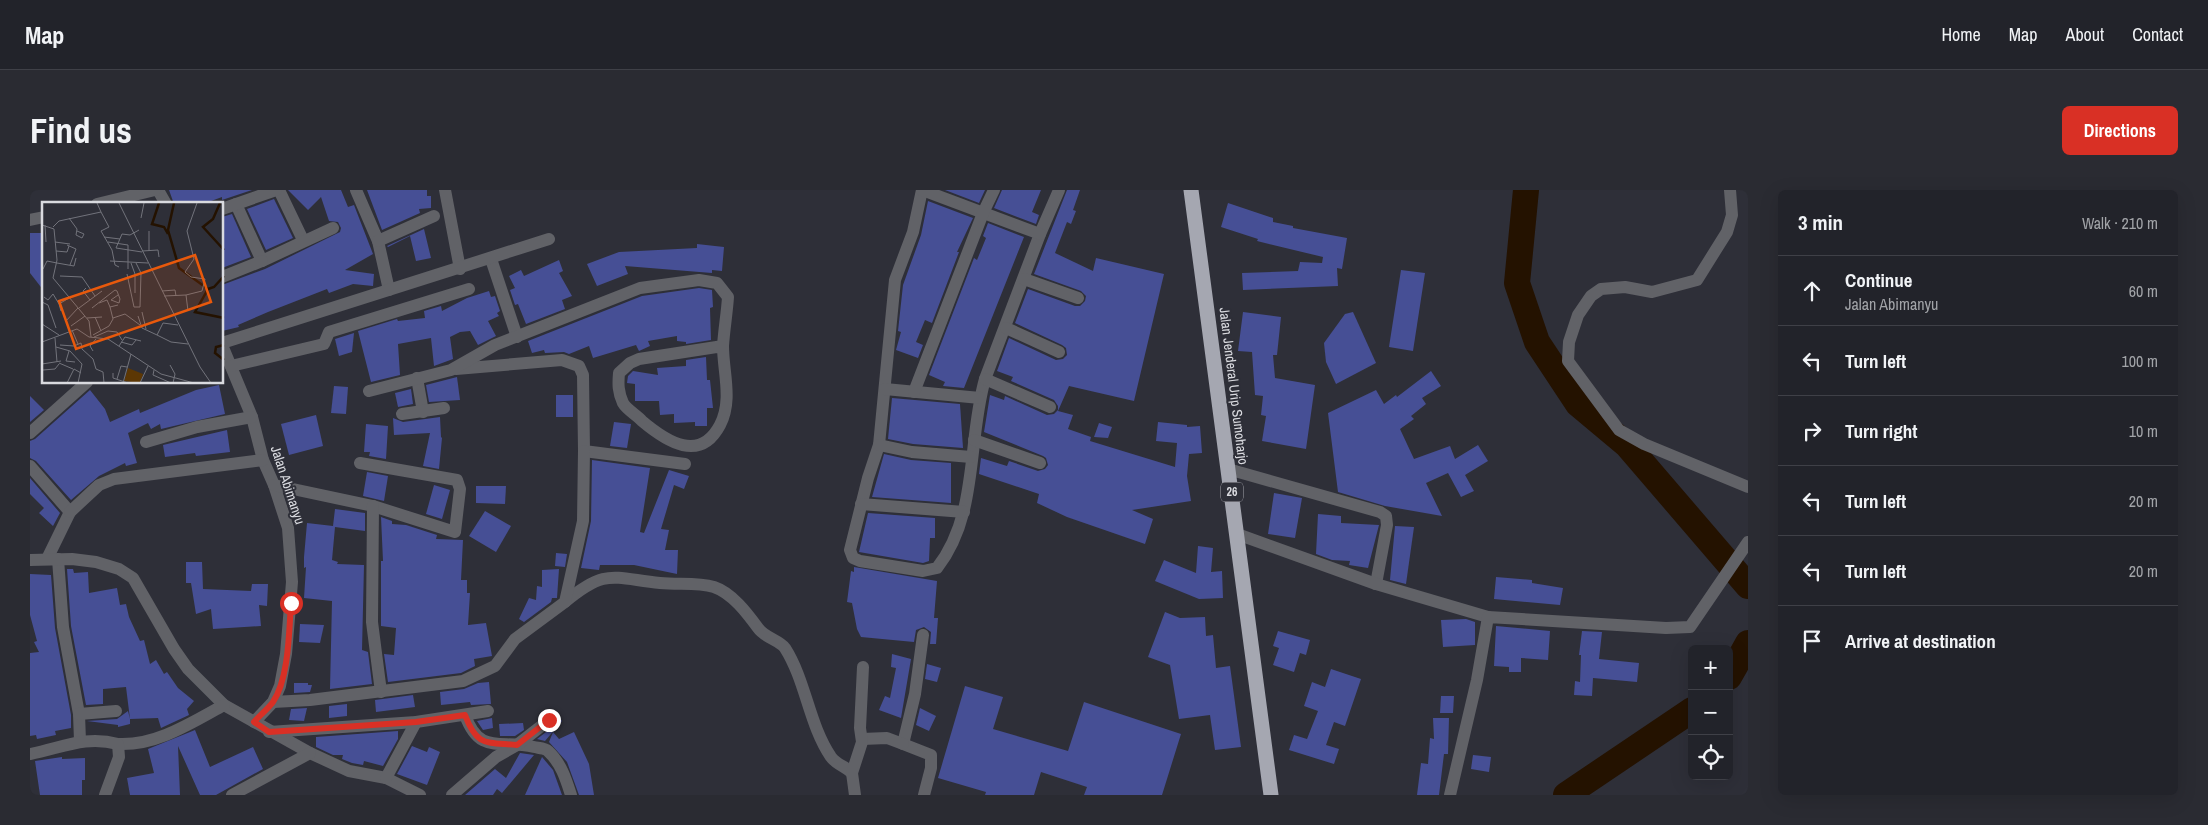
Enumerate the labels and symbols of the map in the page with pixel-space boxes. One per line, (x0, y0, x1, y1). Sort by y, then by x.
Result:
inset map (42, 202, 224, 384)
street label: Jalan Jenderal Urip Sumoharjo (1215, 306, 1253, 466)
street label: Jalan Abimanyu (267, 443, 309, 527)
road number: 26 (1221, 482, 1243, 502)
route start (280, 592, 303, 615)
route end (538, 709, 561, 732)

